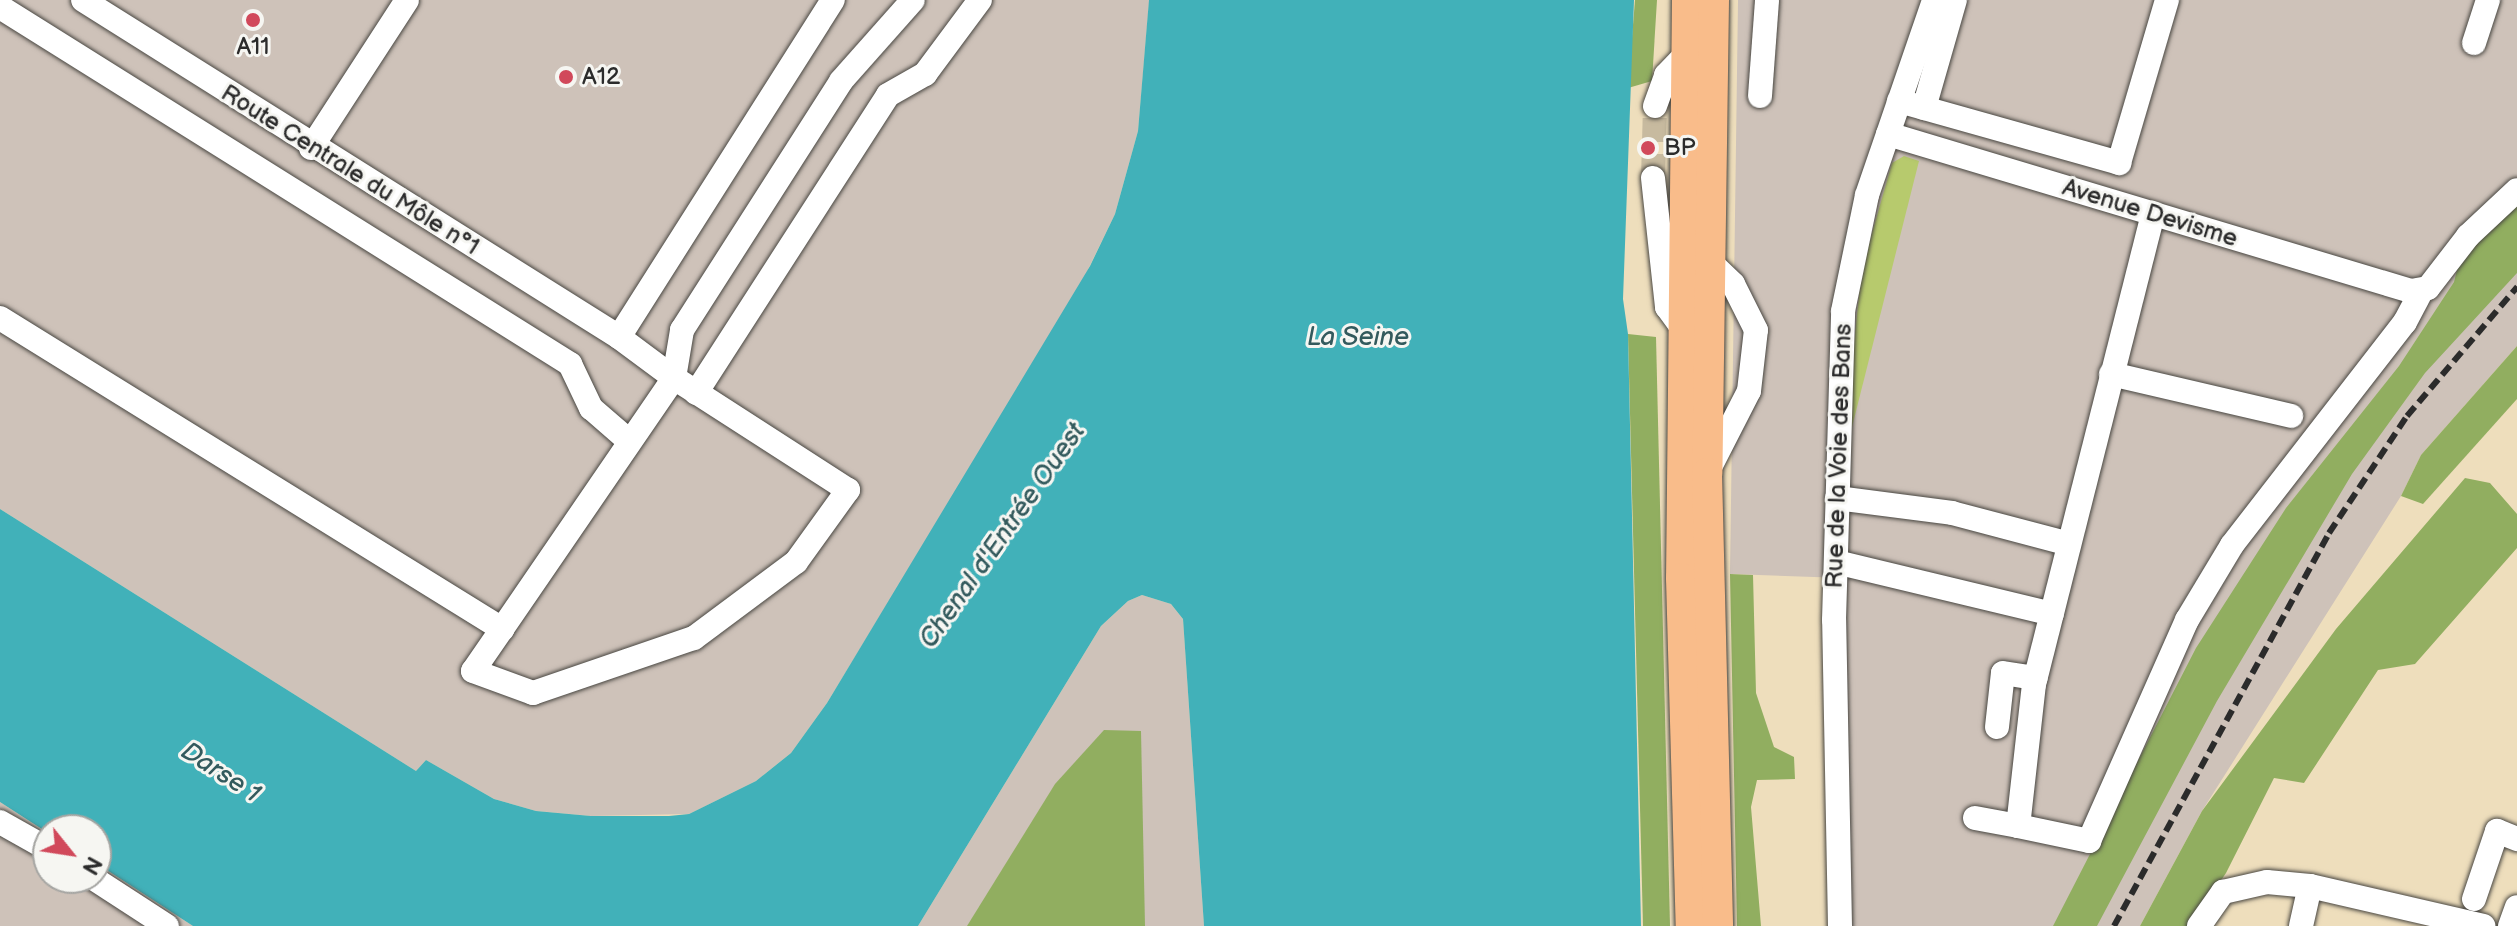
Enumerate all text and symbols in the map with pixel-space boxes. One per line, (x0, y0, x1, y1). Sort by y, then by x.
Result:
marker: A11 (244, 11, 262, 29)
place label: A11 (236, 33, 270, 61)
place label: A12 (582, 63, 620, 91)
marker: A12 (557, 68, 575, 86)
street label: Route Centrale du Môle n°1 (216, 79, 484, 261)
place label: BP (1664, 134, 1696, 162)
marker: BP (1639, 139, 1657, 157)
street label: Avenue Devisme (2059, 173, 2241, 253)
water label: La Seine (1307, 322, 1409, 354)
street label: Rue de la Voie des Bans (1820, 323, 1858, 589)
water label: Chenal d'Entrée Ouest (913, 417, 1093, 655)
water label: Darse 1 (175, 736, 265, 810)
north arrow (32, 814, 112, 894)
text: N (76, 851, 107, 879)

